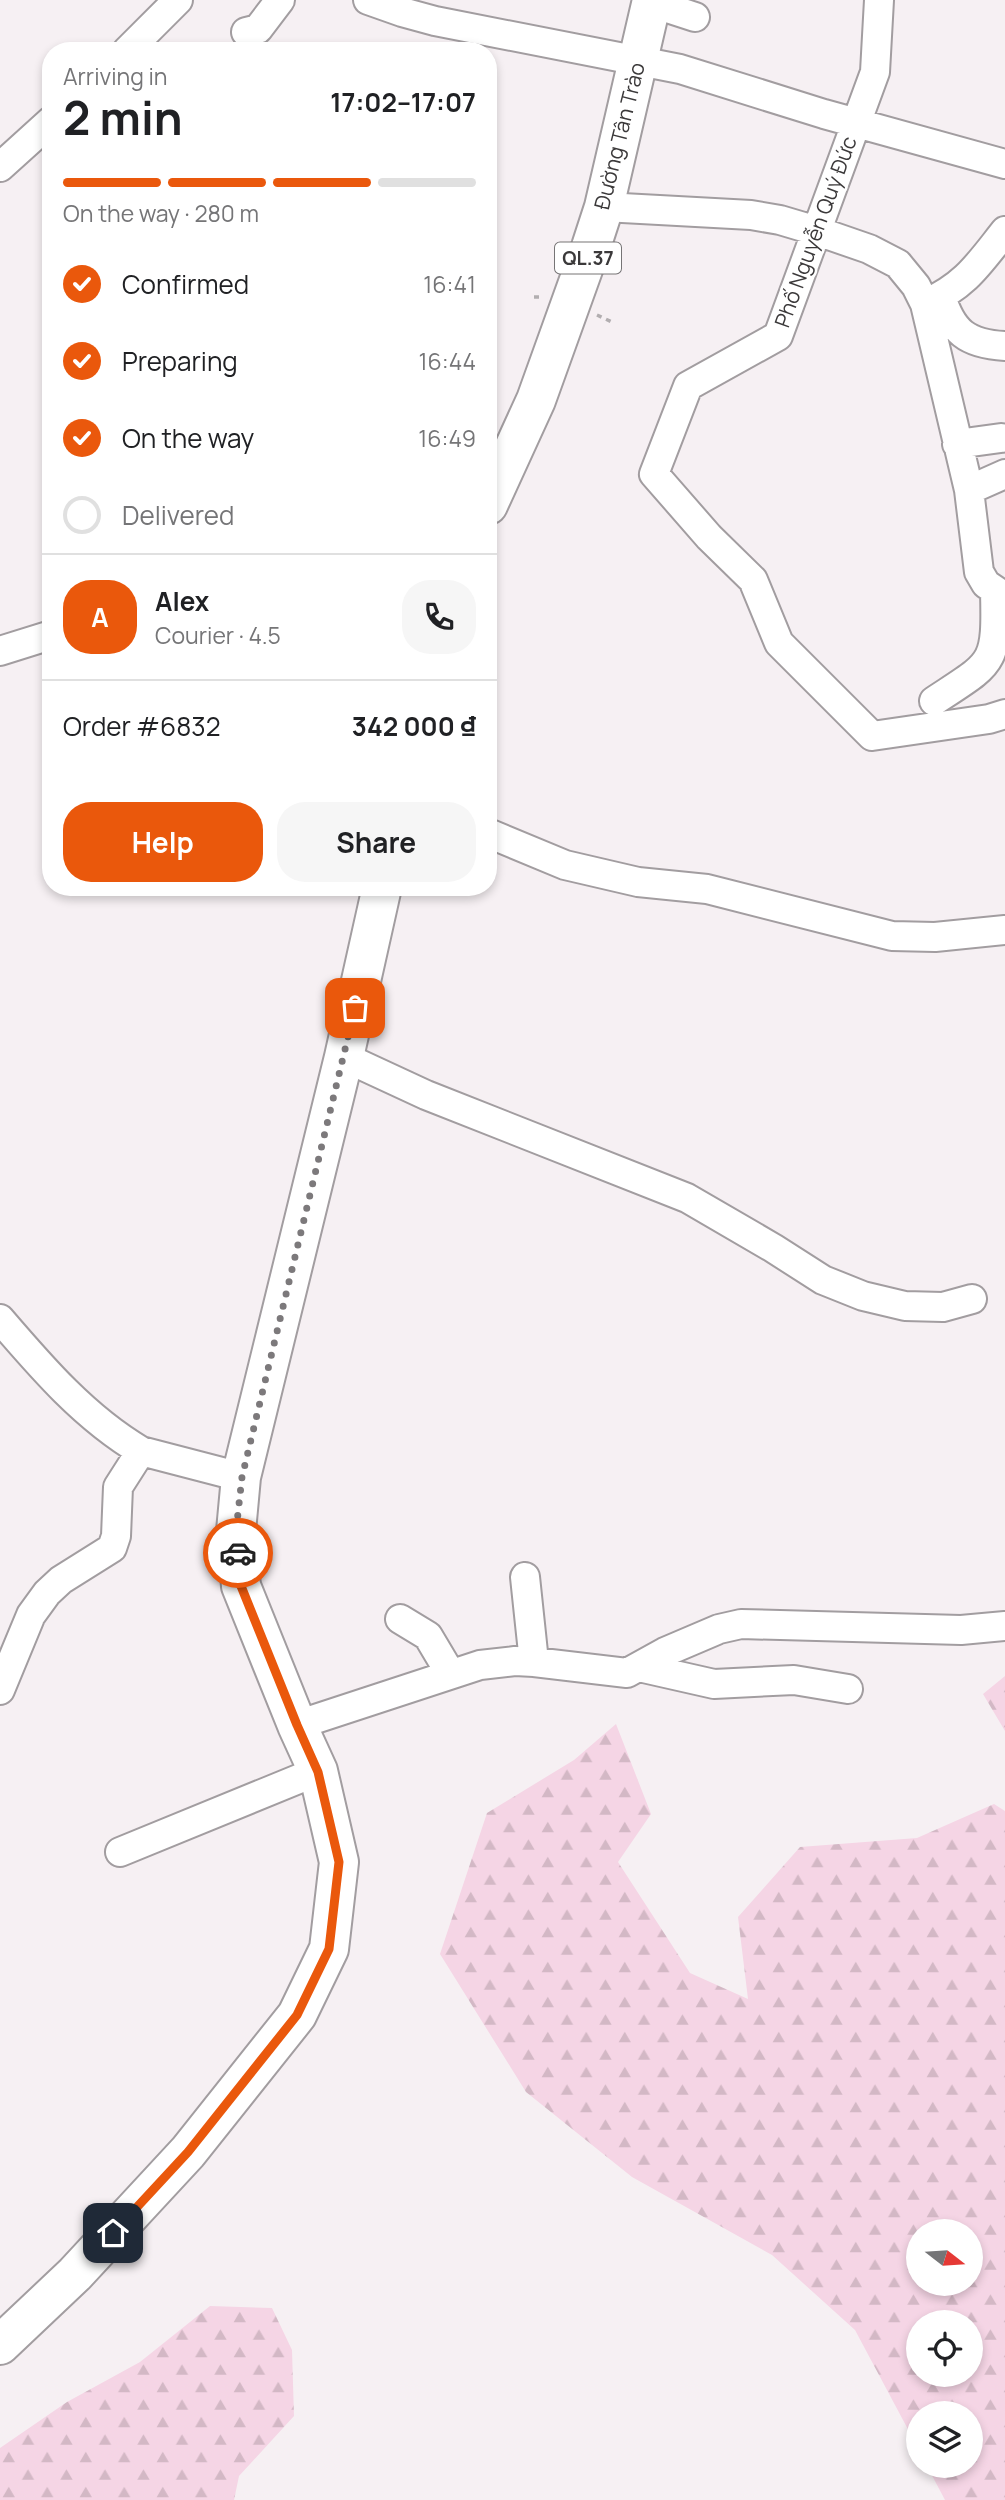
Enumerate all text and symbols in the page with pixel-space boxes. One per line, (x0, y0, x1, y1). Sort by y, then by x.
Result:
street label: Đường Tân Trào (587, 59, 651, 212)
text: Arriving in (63, 60, 168, 92)
text: 17:02–17:07 (330, 84, 476, 120)
text: 2 min (63, 86, 183, 149)
street label: Phố Nguyễn Quý Đức (767, 132, 863, 331)
text: On the way · 280 m (63, 197, 259, 229)
road number: QL.37 (555, 242, 621, 274)
icon: check (63, 265, 101, 303)
text: Confirmed (122, 266, 249, 302)
text: 16:41 (423, 268, 476, 300)
icon: check (63, 342, 101, 380)
text: Preparing (122, 343, 238, 379)
text: 16:44 (419, 345, 476, 377)
icon: check (63, 419, 101, 457)
text: On the way (122, 420, 254, 456)
text: 16:49 (418, 422, 476, 454)
text: Delivered (122, 497, 234, 533)
button: phone (402, 580, 476, 654)
text: Alex (155, 583, 209, 619)
text: A (91, 599, 109, 635)
text: Courier · 4.5 (155, 619, 281, 651)
text: Order #6832 (63, 708, 220, 744)
text: 342 000 ₫ (352, 708, 476, 744)
button: Help (63, 802, 263, 882)
button: Share (277, 802, 476, 882)
pin (325, 978, 385, 1038)
icon: bag (336, 989, 374, 1027)
courier (203, 1518, 273, 1588)
icon: car (219, 1534, 257, 1572)
pin (83, 2203, 143, 2263)
icon: home (94, 2214, 132, 2252)
north arrow (906, 2219, 984, 2296)
map controls (906, 2219, 983, 2478)
button: locate (906, 2310, 983, 2387)
button: layers (906, 2401, 983, 2478)

